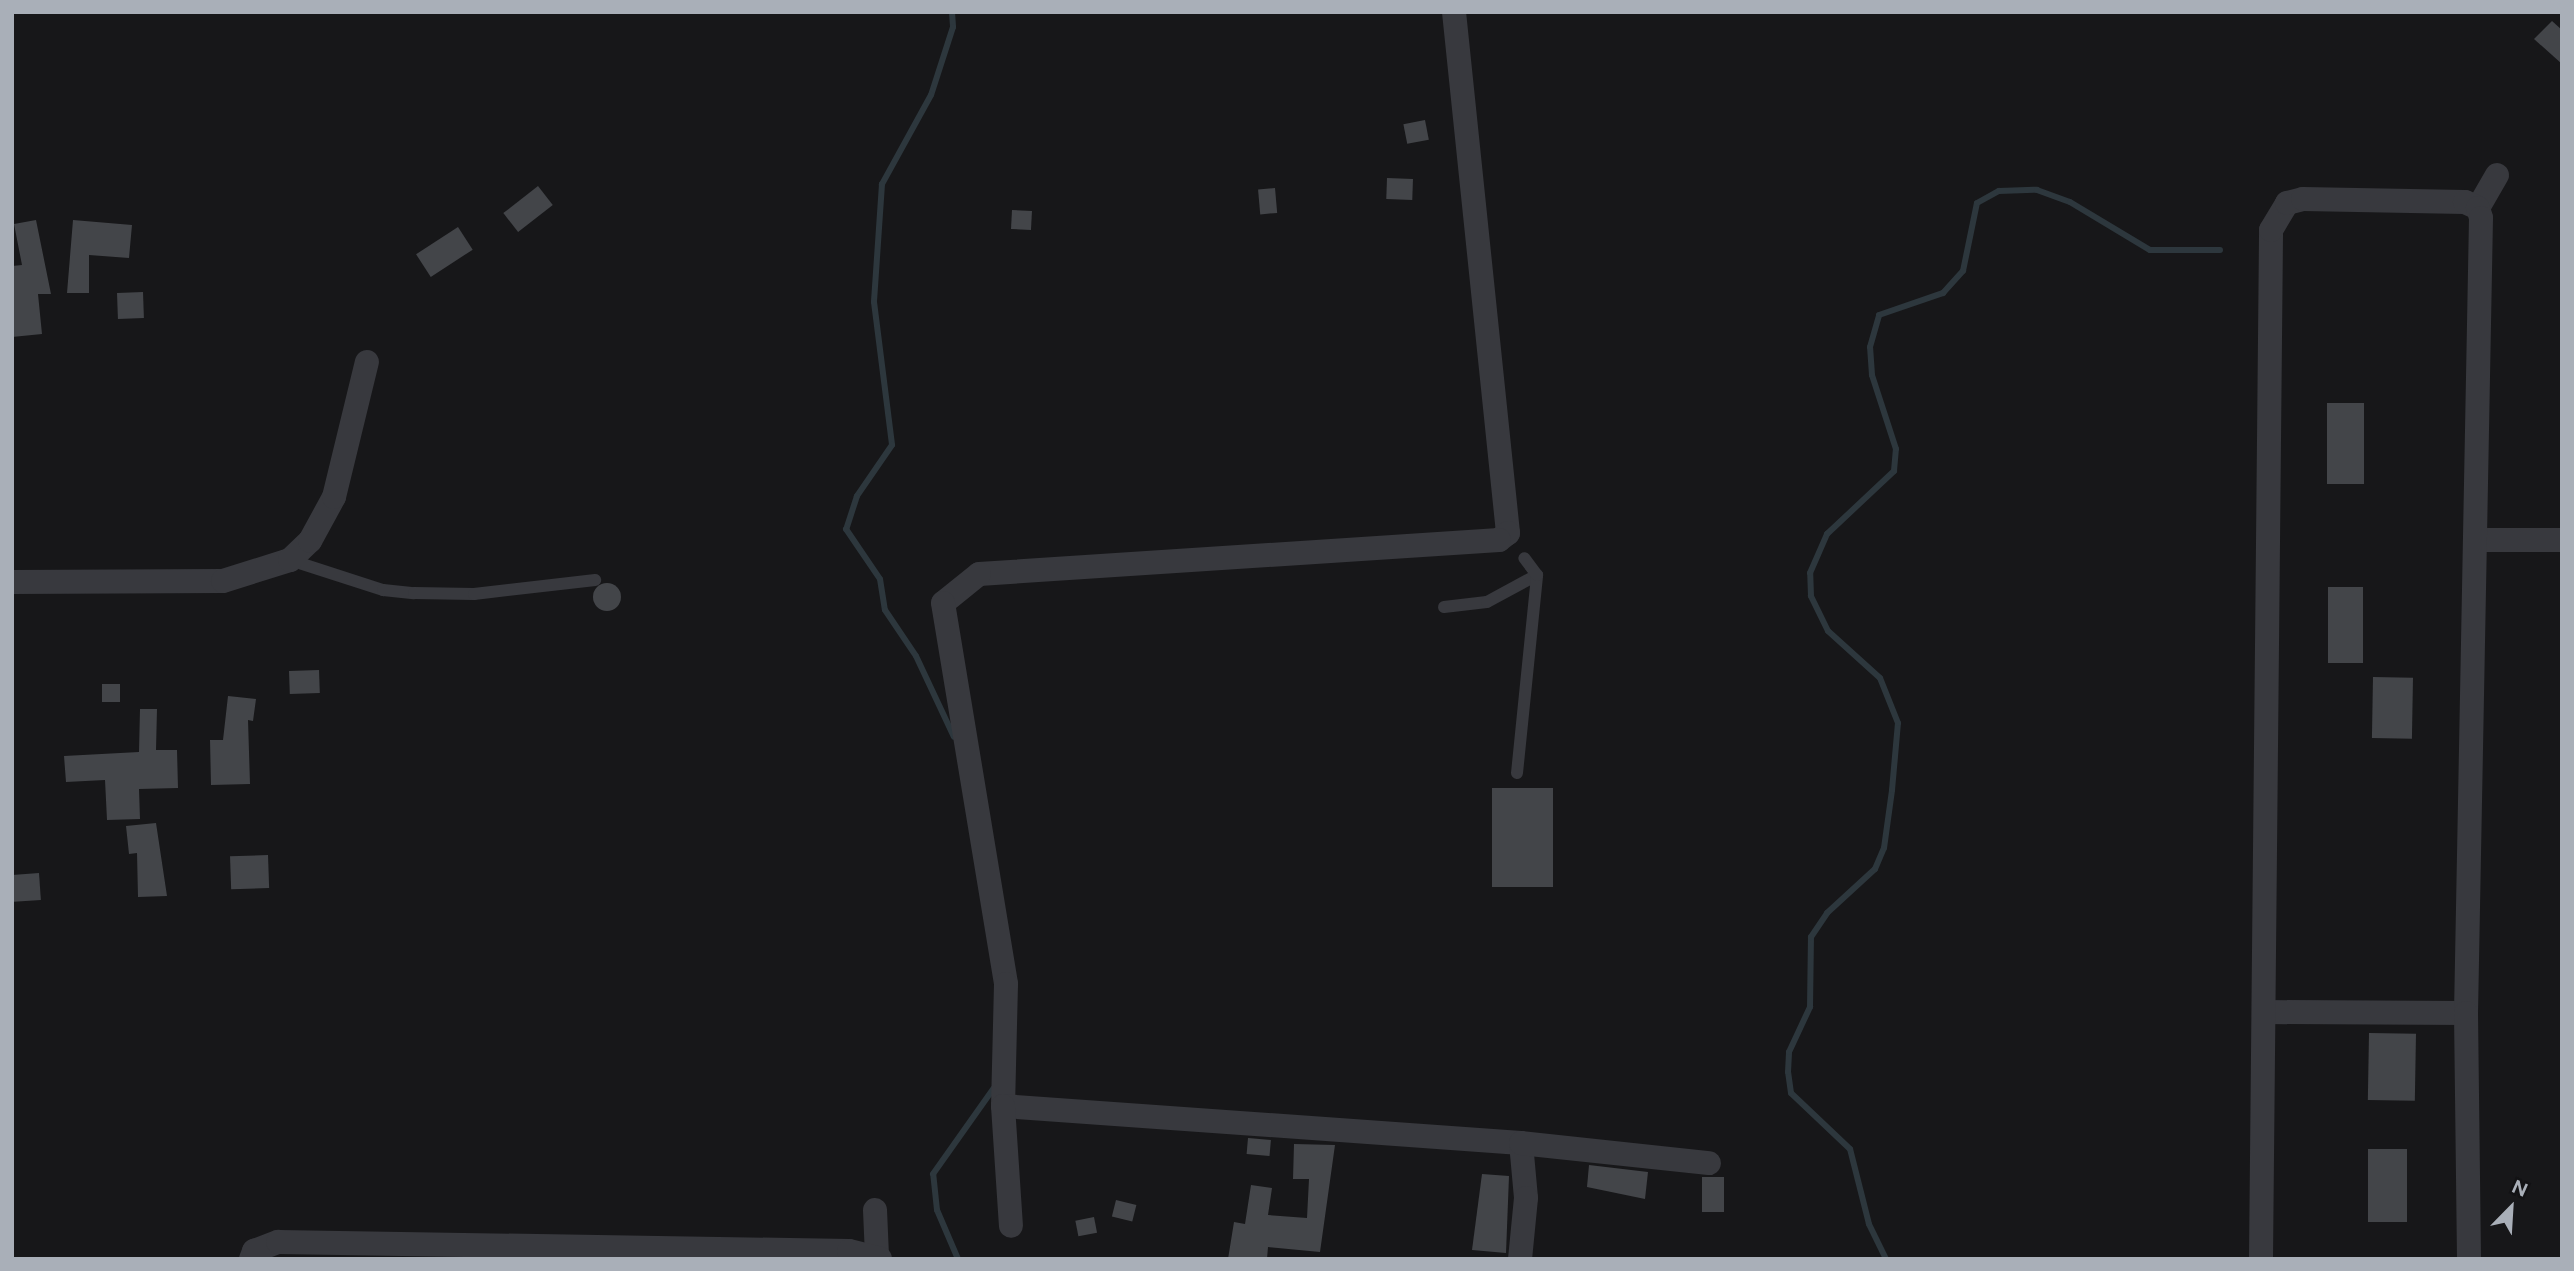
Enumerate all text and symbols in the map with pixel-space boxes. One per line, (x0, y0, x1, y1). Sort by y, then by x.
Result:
north arrow (2476, 1173, 2546, 1243)
text: N (2508, 1175, 2531, 1202)

